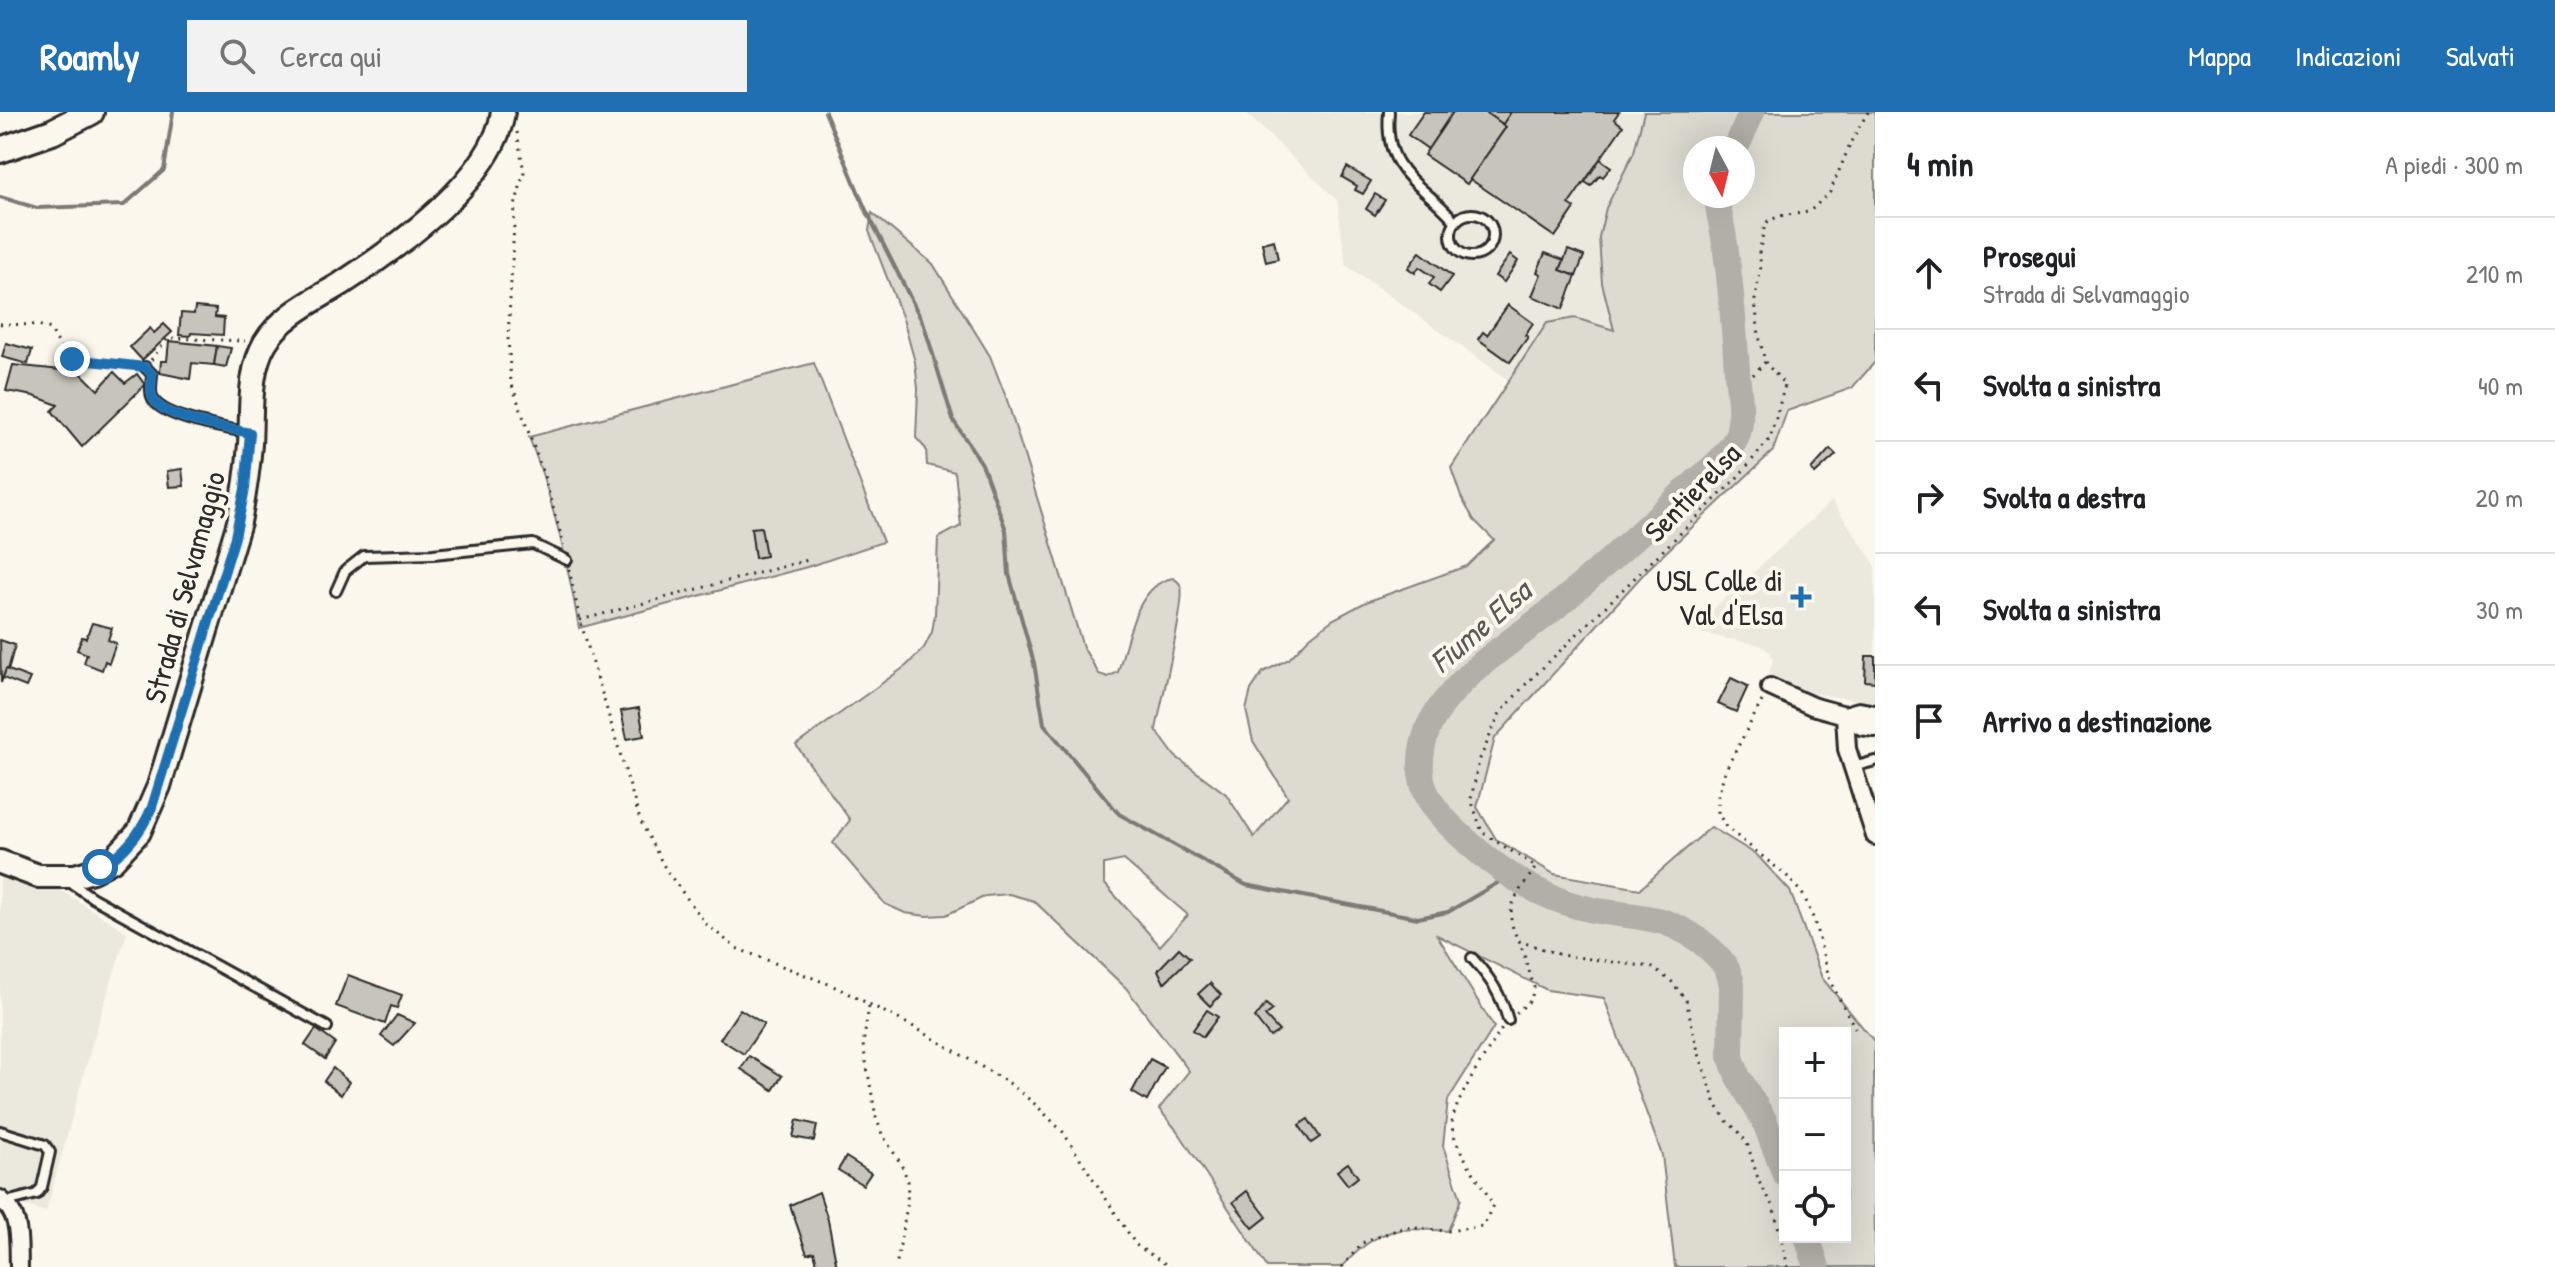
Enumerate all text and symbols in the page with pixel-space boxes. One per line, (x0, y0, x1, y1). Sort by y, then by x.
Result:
search box (187, 20, 747, 92)
text: Roamly (40, 30, 139, 82)
icon: search (215, 34, 259, 78)
text: Cerca qui (279, 36, 382, 76)
text: Mappa (2188, 37, 2251, 75)
text: Indicazioni (2295, 37, 2402, 75)
text: Salvati (2446, 37, 2515, 75)
north arrow (1683, 136, 1755, 208)
text: 4 min (1907, 141, 1974, 187)
text: A piedi · 300 m (2385, 147, 2523, 182)
text: Prosegui (1983, 236, 2077, 276)
icon: ahead (1907, 251, 1951, 295)
text: 210 m (2466, 256, 2523, 291)
text: Strada di Selvamaggio (1983, 276, 2189, 311)
route end (54, 341, 90, 377)
icon: left (1907, 363, 1951, 407)
text: Svolta a sinistra (1983, 365, 2160, 405)
text: 40 m (2478, 368, 2523, 403)
street label: Sentierelsa (1635, 434, 1749, 550)
street label: Strada di Selvamaggio (134, 467, 234, 707)
icon: right (1907, 475, 1951, 519)
text: Svolta a destra (1983, 477, 2145, 517)
text: 20 m (2476, 480, 2523, 515)
place label: USL Colle di Val d'Elsa (1656, 560, 1783, 634)
water label: Fiume Elsa (1420, 568, 1542, 682)
marker: USL Colle di Val d'Elsa (1790, 586, 1812, 608)
icon: left (1907, 587, 1951, 631)
text: Svolta a sinistra (1983, 589, 2160, 629)
text: 30 m (2476, 592, 2523, 627)
icon: arrive (1907, 699, 1951, 743)
text: Arrivo a destinazione (1983, 701, 2212, 741)
route start (82, 849, 118, 885)
map controls (1779, 1027, 1851, 1243)
button: + (1779, 1027, 1851, 1099)
button: − (1779, 1099, 1851, 1171)
button: locate (1779, 1171, 1851, 1243)

